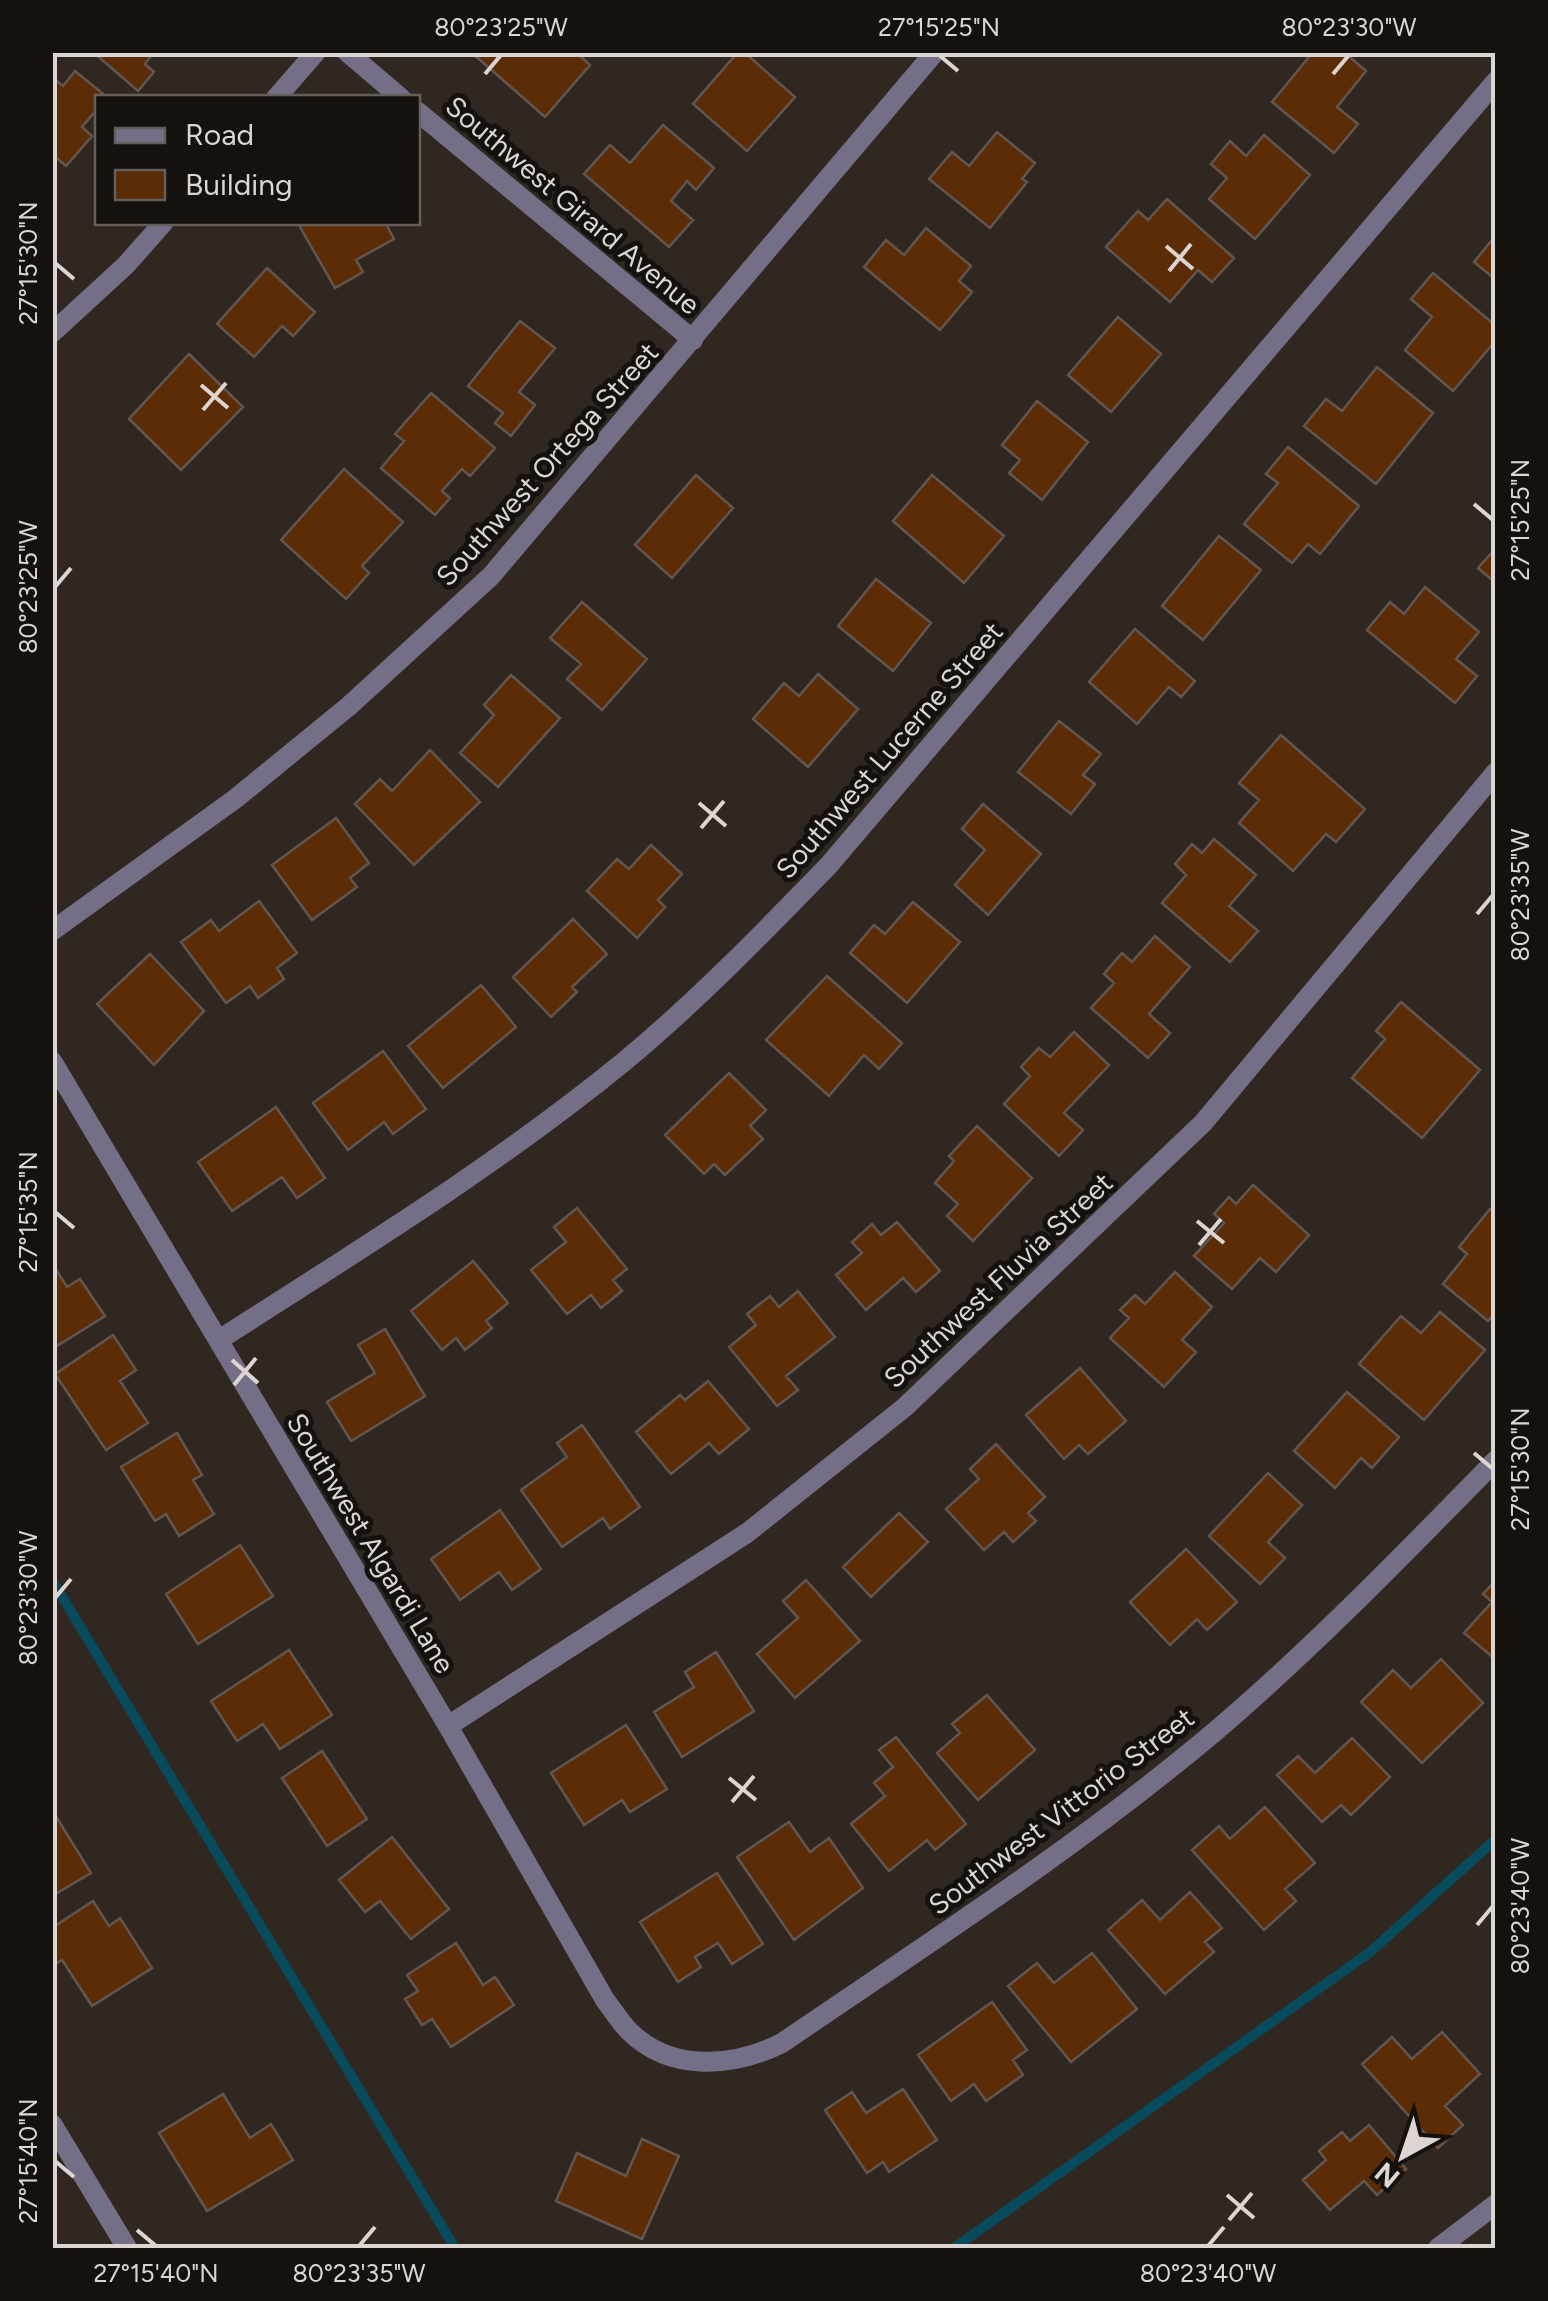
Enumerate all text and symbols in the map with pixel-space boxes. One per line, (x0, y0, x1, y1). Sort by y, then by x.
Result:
text: 80°23'25"W (434, 12, 568, 42)
text: 27°15'25"N (878, 12, 1000, 42)
text: 80°23'30"W (1282, 12, 1416, 42)
street label: Southwest Girard Avenue (439, 89, 707, 321)
legend (95, 95, 420, 225)
text: Road (185, 116, 254, 153)
text: Building (185, 166, 293, 203)
text: 27°15'30"N (13, 201, 43, 325)
street label: Southwest Ortega Street (429, 335, 665, 593)
text: 27°15'25"N (1505, 459, 1535, 581)
text: 80°23'25"W (13, 520, 43, 654)
street label: Southwest Lucerne Street (768, 615, 1010, 885)
text: 80°23'35"W (1505, 828, 1535, 962)
text: 27°15'35"N (13, 1151, 43, 1273)
street label: Southwest Fluvia Street (877, 1165, 1119, 1395)
street label: Southwest Algardi Lane (280, 1407, 462, 1679)
text: 27°15'30"N (1505, 1407, 1535, 1531)
text: 80°23'30"W (13, 1531, 43, 1665)
street label: Southwest Vittorio Street (922, 1700, 1200, 1922)
text: 80°23'40"W (1505, 1838, 1535, 1974)
text: 27°15'40"N (13, 2098, 43, 2224)
north arrow (1353, 2106, 1453, 2206)
text: N (1368, 2155, 1406, 2195)
text: 27°15'40"N (93, 2258, 219, 2288)
text: 80°23'35"W (292, 2258, 426, 2288)
text: 80°23'40"W (1140, 2258, 1276, 2288)

